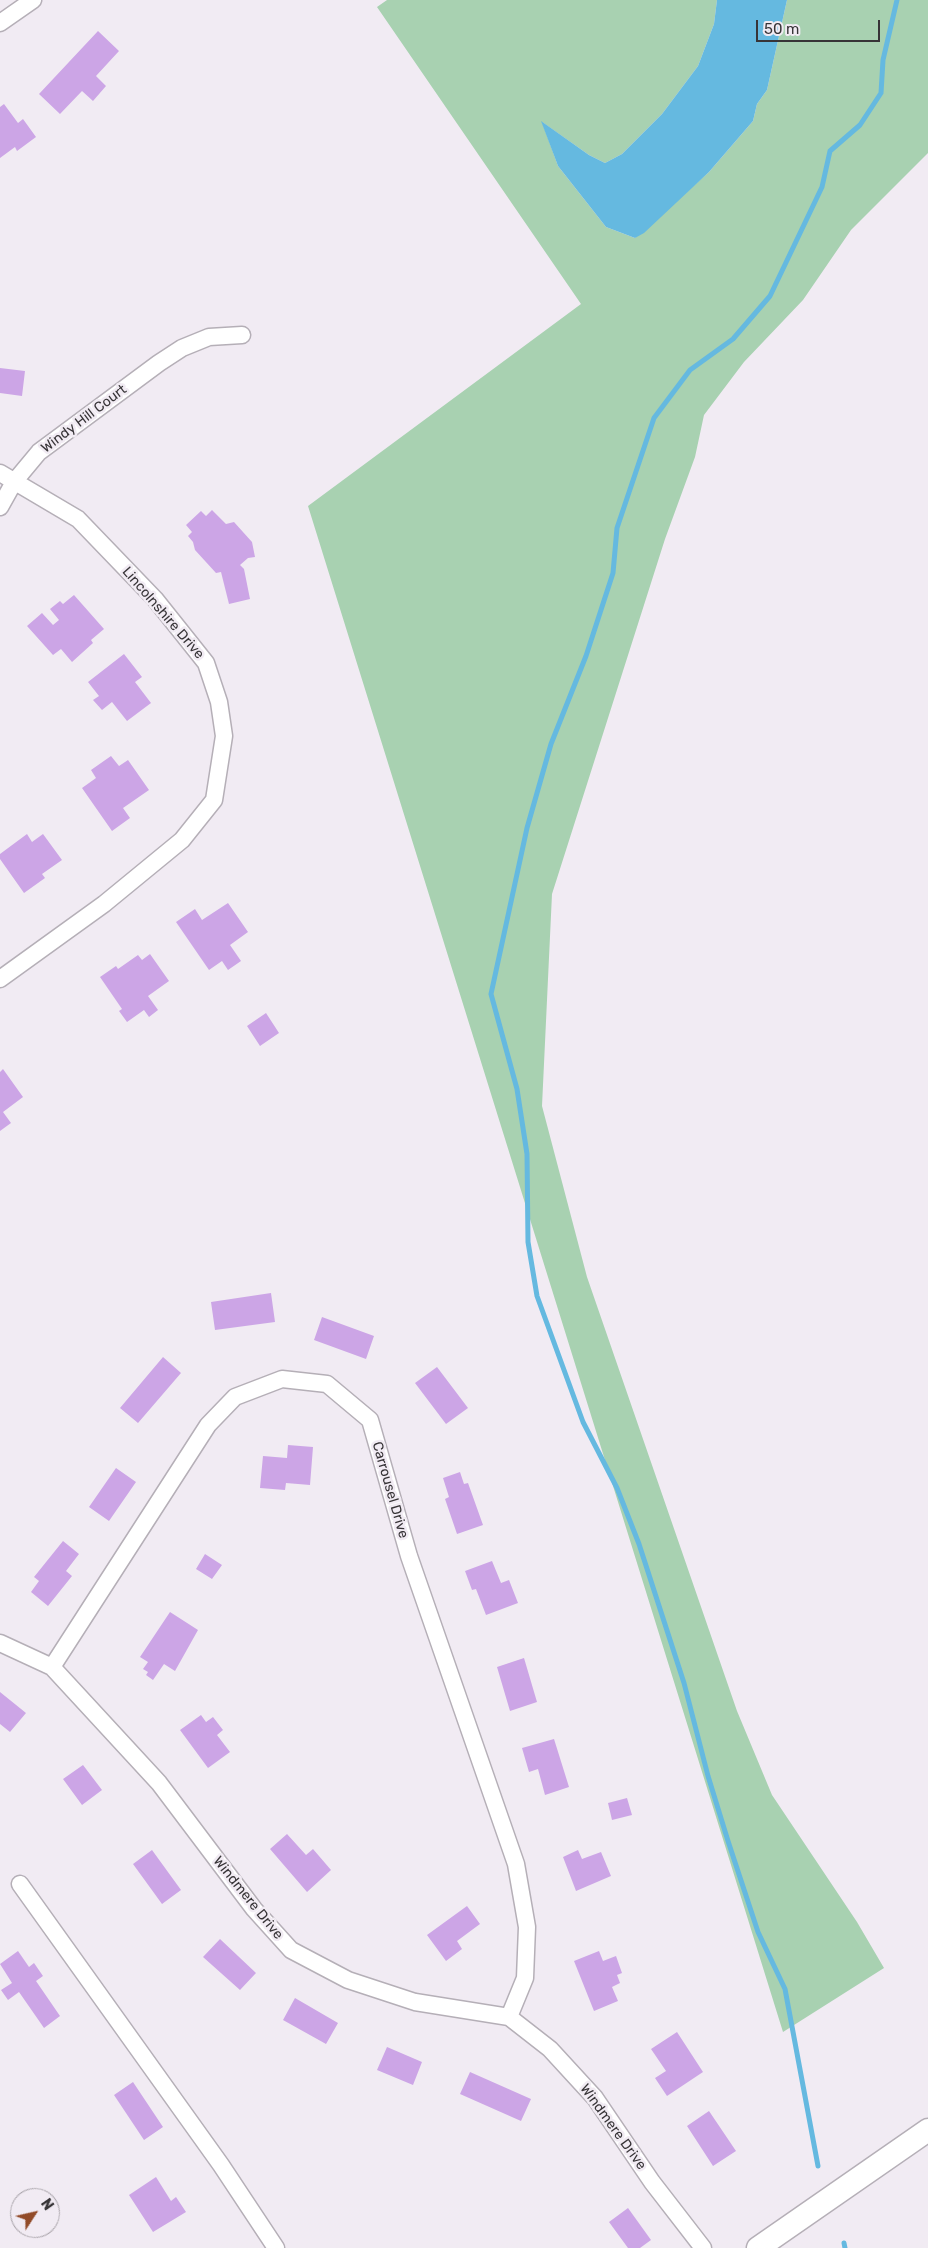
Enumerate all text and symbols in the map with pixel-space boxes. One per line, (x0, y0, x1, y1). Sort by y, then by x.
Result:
scale bar (758, 10, 882, 42)
text: 50 m (764, 20, 799, 38)
street label: Windy Hill Court (38, 381, 130, 457)
street label: Lincolnshire Drive (118, 563, 208, 663)
street label: Carrousel Drive (368, 1440, 412, 1540)
street label: Windmere Drive (209, 1853, 287, 1943)
street label: Windmere Drive (576, 2081, 650, 2173)
north arrow (10, 2188, 60, 2238)
text: N (37, 2196, 57, 2214)

